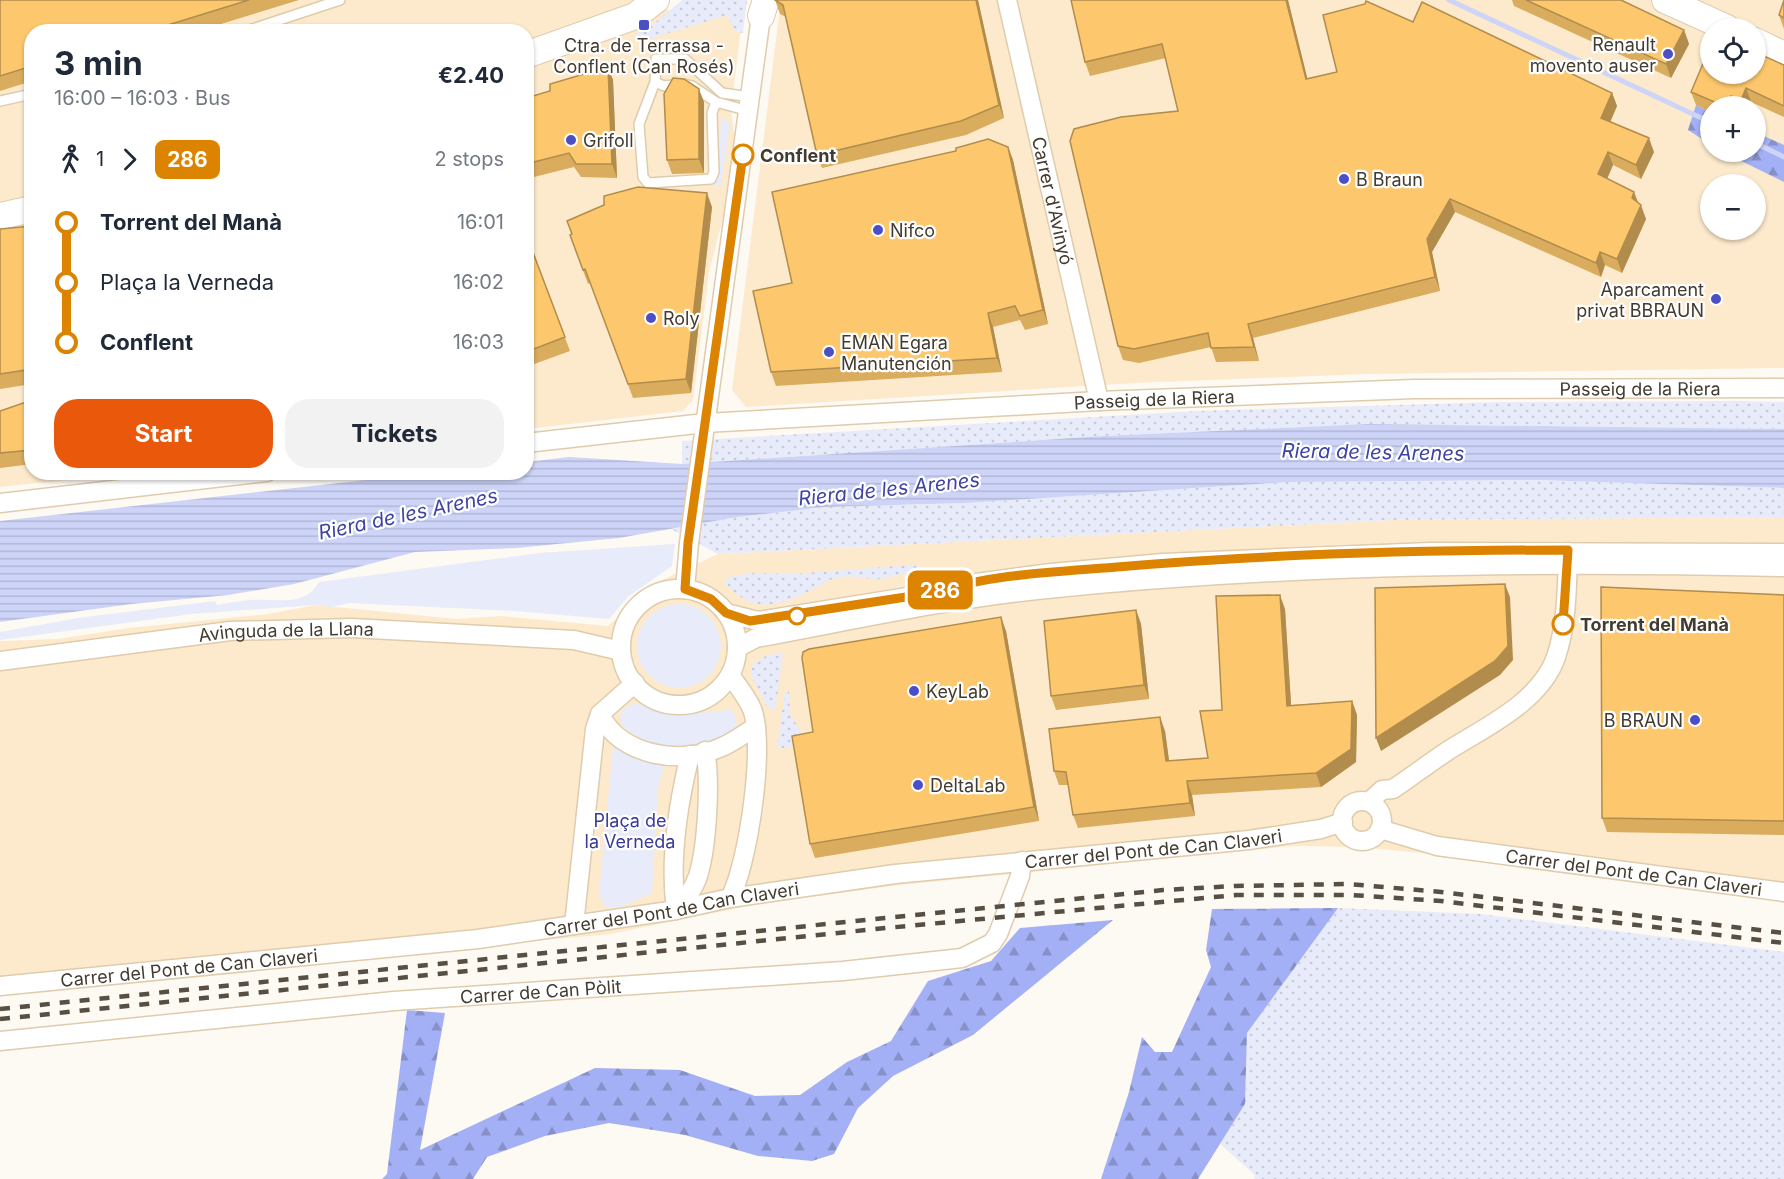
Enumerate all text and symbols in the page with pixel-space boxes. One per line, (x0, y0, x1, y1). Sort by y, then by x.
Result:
marker: Ctra. de Terrassa - Conflent (Can Rosés) (637, 18, 651, 32)
map controls (1700, 18, 1766, 240)
button: locate (1700, 18, 1766, 84)
place label: Renault movento auser (1530, 34, 1656, 76)
place label: Ctra. de Terrassa - Conflent (Can Rosés) (553, 35, 735, 77)
text: 3 min (54, 43, 143, 83)
marker: Renault movento auser (1661, 47, 1675, 61)
text: €2.40 (438, 62, 504, 88)
text: 16:00 – 16:03 · Bus (54, 86, 231, 110)
button: + (1700, 96, 1766, 162)
place label: Grifoll (583, 130, 634, 151)
marker: Grifoll (564, 133, 578, 147)
street label: Carrer d'Avinyó (1028, 135, 1078, 267)
icon: walk (54, 143, 87, 176)
icon: forward (113, 143, 146, 176)
marker: Conflent (732, 144, 754, 166)
place label: Conflent (760, 145, 837, 166)
text: 1 (96, 147, 104, 171)
text: 286 (167, 147, 208, 172)
text: 2 stops (434, 147, 504, 171)
place label: B Braun (1356, 169, 1423, 190)
marker: B Braun (1337, 172, 1351, 186)
button: − (1700, 174, 1766, 240)
text: Torrent del Manà (100, 209, 282, 235)
text: 16:01 (457, 210, 504, 234)
place label: Nifco (890, 220, 935, 241)
marker: Nifco (871, 223, 885, 237)
text: Plaça la Verneda (100, 269, 274, 295)
text: 16:02 (453, 270, 504, 294)
place label: Aparcament privat BBRAUN (1576, 279, 1704, 321)
marker: Aparcament privat BBRAUN (1709, 292, 1723, 306)
place label: Roly (663, 308, 700, 329)
marker: Roly (644, 311, 658, 325)
text: Conflent (100, 329, 193, 355)
text: 16:03 (453, 330, 504, 354)
place label: EMAN Egara Manutención (841, 332, 952, 374)
marker: EMAN Egara Manutención (822, 345, 836, 359)
street label: Passeig de la Riera (1559, 378, 1721, 399)
street label: Passeig de la Riera (1073, 385, 1235, 413)
button: Start (54, 399, 273, 468)
button: Tickets (285, 399, 504, 468)
water label: Riera de les Arenes (1281, 438, 1465, 466)
water label: Riera de les Arenes (797, 468, 981, 510)
water label: Riera de les Arenes (316, 483, 500, 545)
line badge: 286 (906, 570, 974, 610)
text: 286 (920, 578, 960, 603)
unlabelled marker (788, 607, 806, 625)
marker: Torrent del Manà (1552, 613, 1574, 635)
place label: Torrent del Manà (1580, 614, 1729, 635)
street label: Avinguda de la Llana (197, 617, 374, 646)
place label: KeyLab (926, 681, 989, 702)
marker: KeyLab (907, 684, 921, 698)
place label: B BRAUN (1604, 710, 1683, 731)
marker: B BRAUN (1688, 713, 1702, 727)
place label: DeltaLab (930, 775, 1006, 796)
marker: DeltaLab (911, 778, 925, 792)
park label: Plaça de la Verneda (585, 810, 675, 852)
street label: Carrer del Pont de Can Claveri (1024, 825, 1283, 872)
street label: Carrer del Pont de Can Claveri (1504, 845, 1763, 899)
street label: Carrer del Pont de Can Claveri (542, 878, 800, 940)
street label: Carrer del Pont de Can Claveri (59, 944, 319, 991)
street label: Carrer de Can Pòlit (459, 975, 622, 1007)

